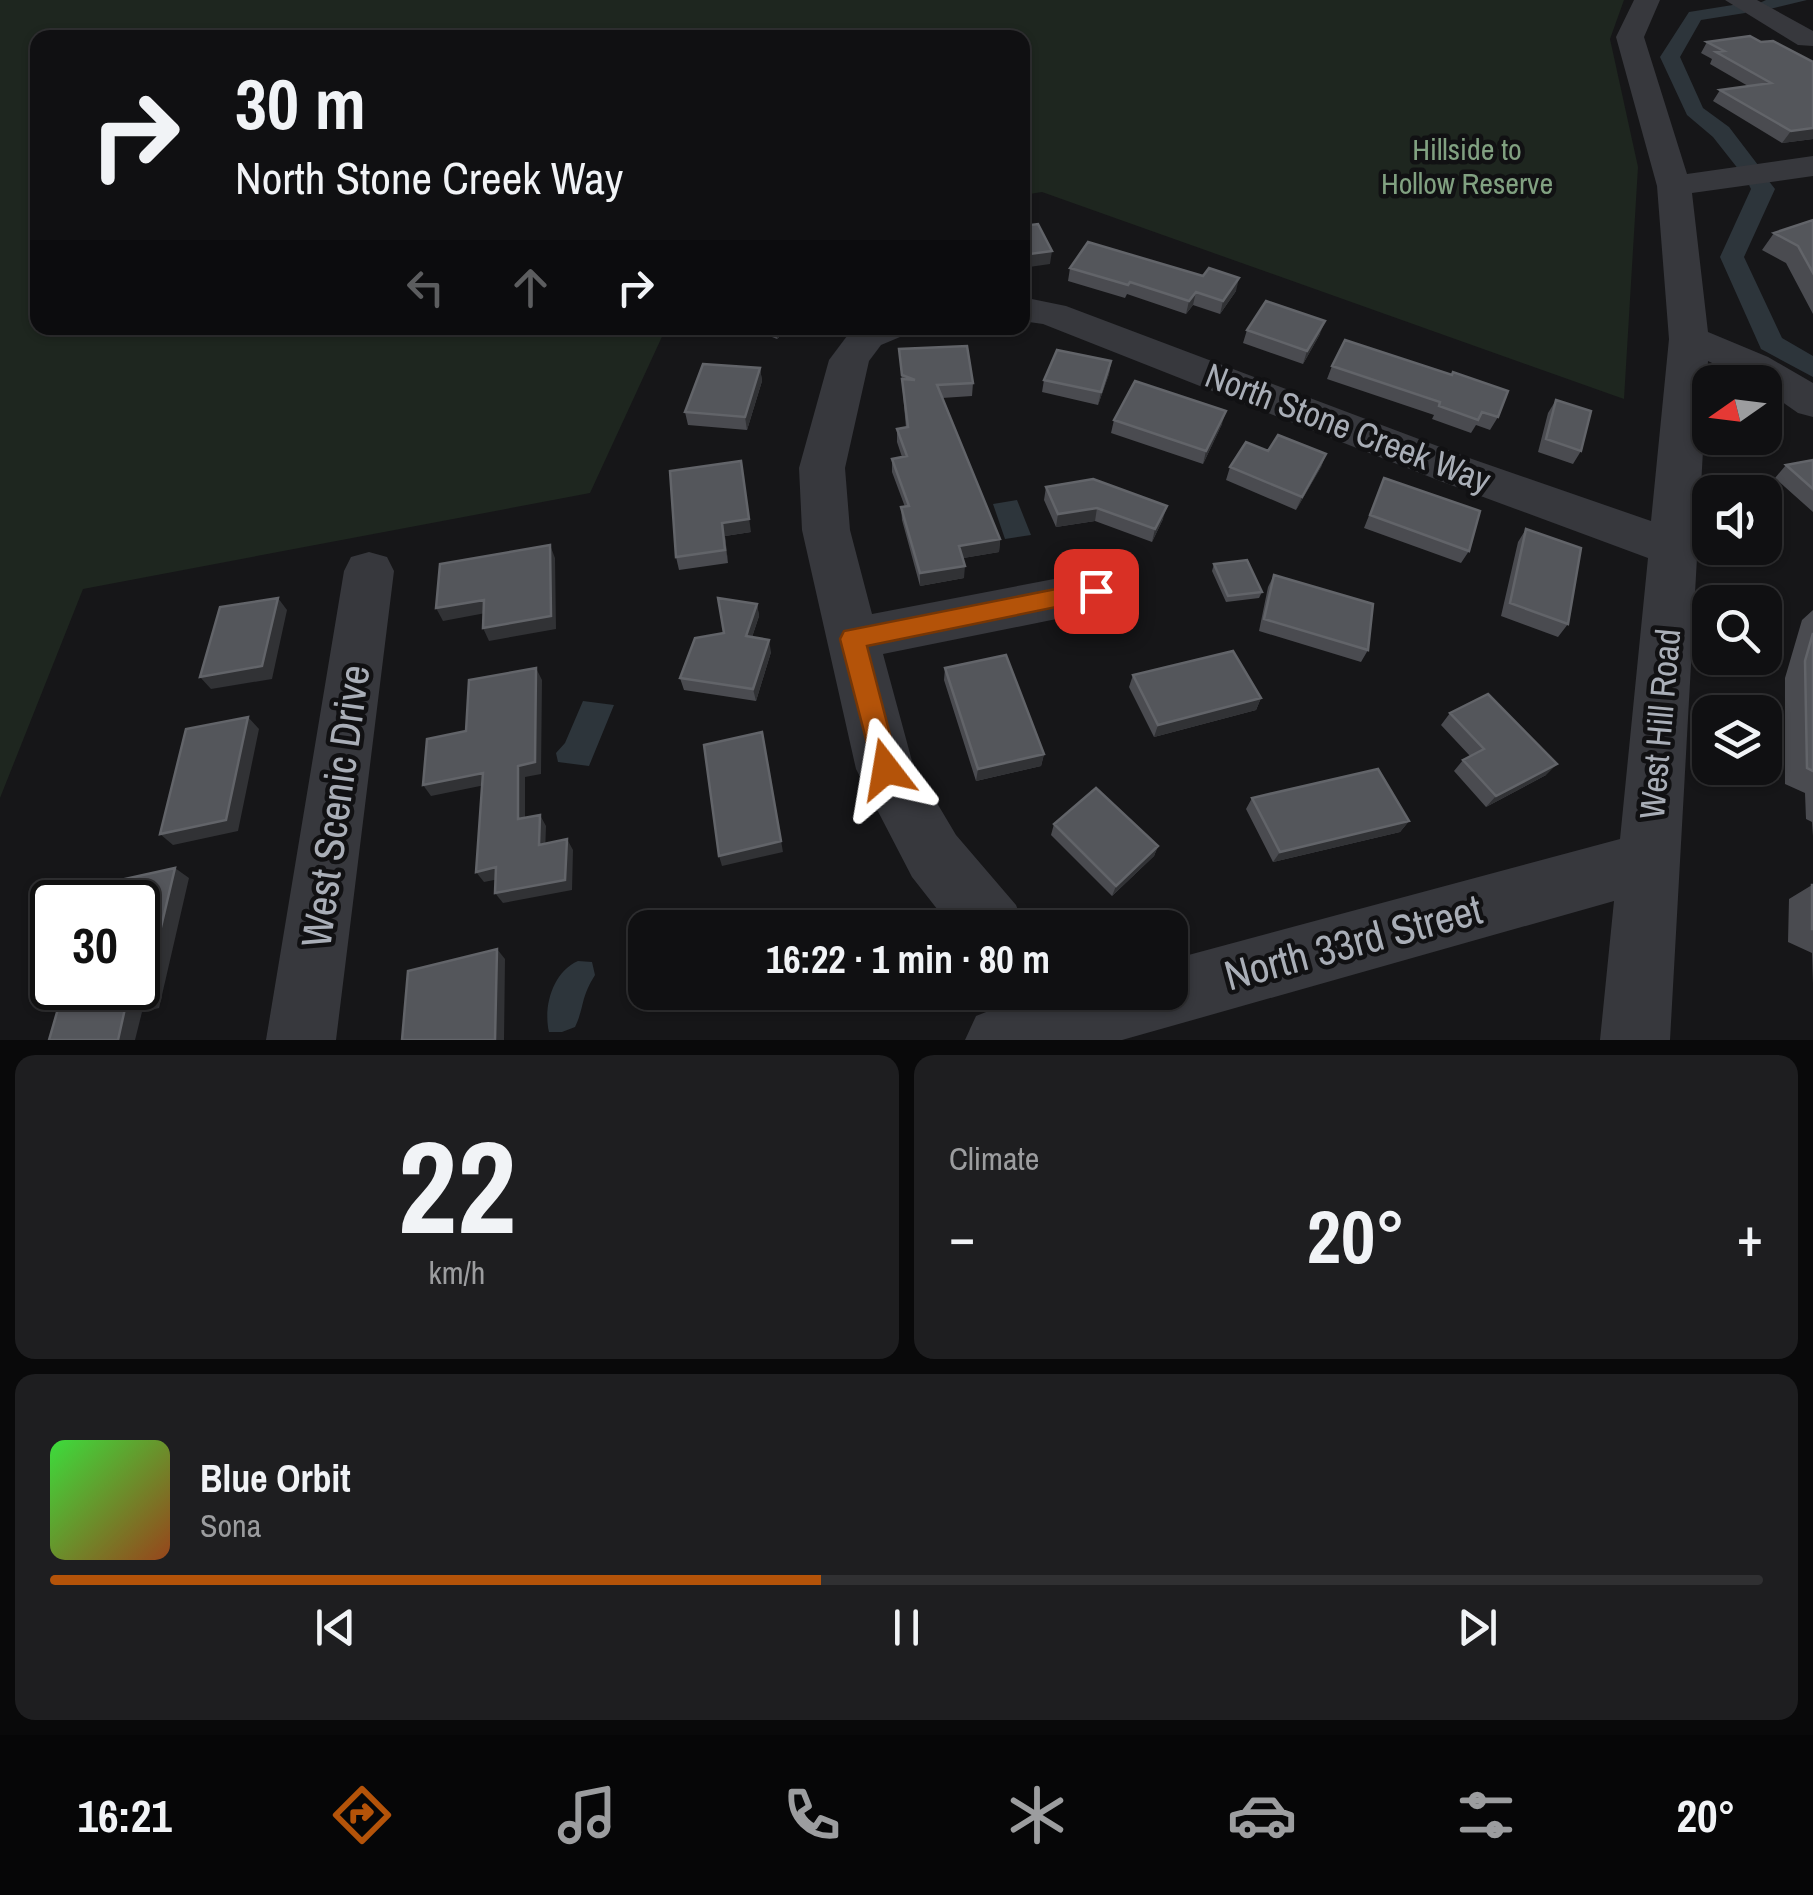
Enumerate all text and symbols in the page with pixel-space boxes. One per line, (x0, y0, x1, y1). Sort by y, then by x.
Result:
text: 30 m (235, 57, 366, 151)
icon: right (70, 70, 200, 200)
park label: Hillside to Hollow Reserve (1381, 129, 1553, 203)
text: North Stone Creek Way (235, 147, 623, 208)
icon: left (398, 260, 453, 315)
icon: ahead (503, 260, 558, 315)
icon: right (608, 260, 663, 315)
street label: North Stone Creek Way (1199, 351, 1498, 504)
north arrow (1692, 365, 1782, 455)
map controls (1692, 365, 1782, 785)
button: sound (1692, 475, 1782, 565)
pin (1054, 549, 1139, 634)
icon: arrive (1069, 564, 1124, 619)
button: search (1692, 585, 1782, 675)
street label: West Hill Road (1628, 627, 1691, 821)
street label: West Scenic Drive (287, 661, 383, 951)
button: layers (1692, 695, 1782, 785)
position arrow (834, 717, 938, 821)
speed limit sign: 30 (30, 880, 160, 1010)
street label: North 33rd Street (1218, 881, 1488, 1003)
text: 16:22 · 1 min · 80 m (766, 934, 1050, 985)
text: 22 (398, 1098, 516, 1274)
text: Climate (949, 1137, 1039, 1180)
text: 20° (1307, 1185, 1405, 1286)
text: − (949, 1199, 975, 1273)
text: + (1737, 1199, 1763, 1273)
text: km/h (429, 1251, 485, 1294)
text: Blue Orbit (200, 1453, 351, 1504)
text: Sona (200, 1504, 261, 1547)
icon: previous (308, 1600, 363, 1655)
icon: pause (879, 1600, 934, 1655)
icon: next (1450, 1600, 1505, 1655)
icon: directions (327, 1780, 397, 1850)
icon: music (552, 1780, 622, 1850)
icon: phone (777, 1780, 847, 1850)
icon: climate (1002, 1780, 1072, 1850)
icon: car (1227, 1780, 1297, 1850)
icon: filters (1451, 1780, 1521, 1850)
text: 16:21 (77, 1785, 172, 1846)
text: 20° (1676, 1785, 1735, 1846)

